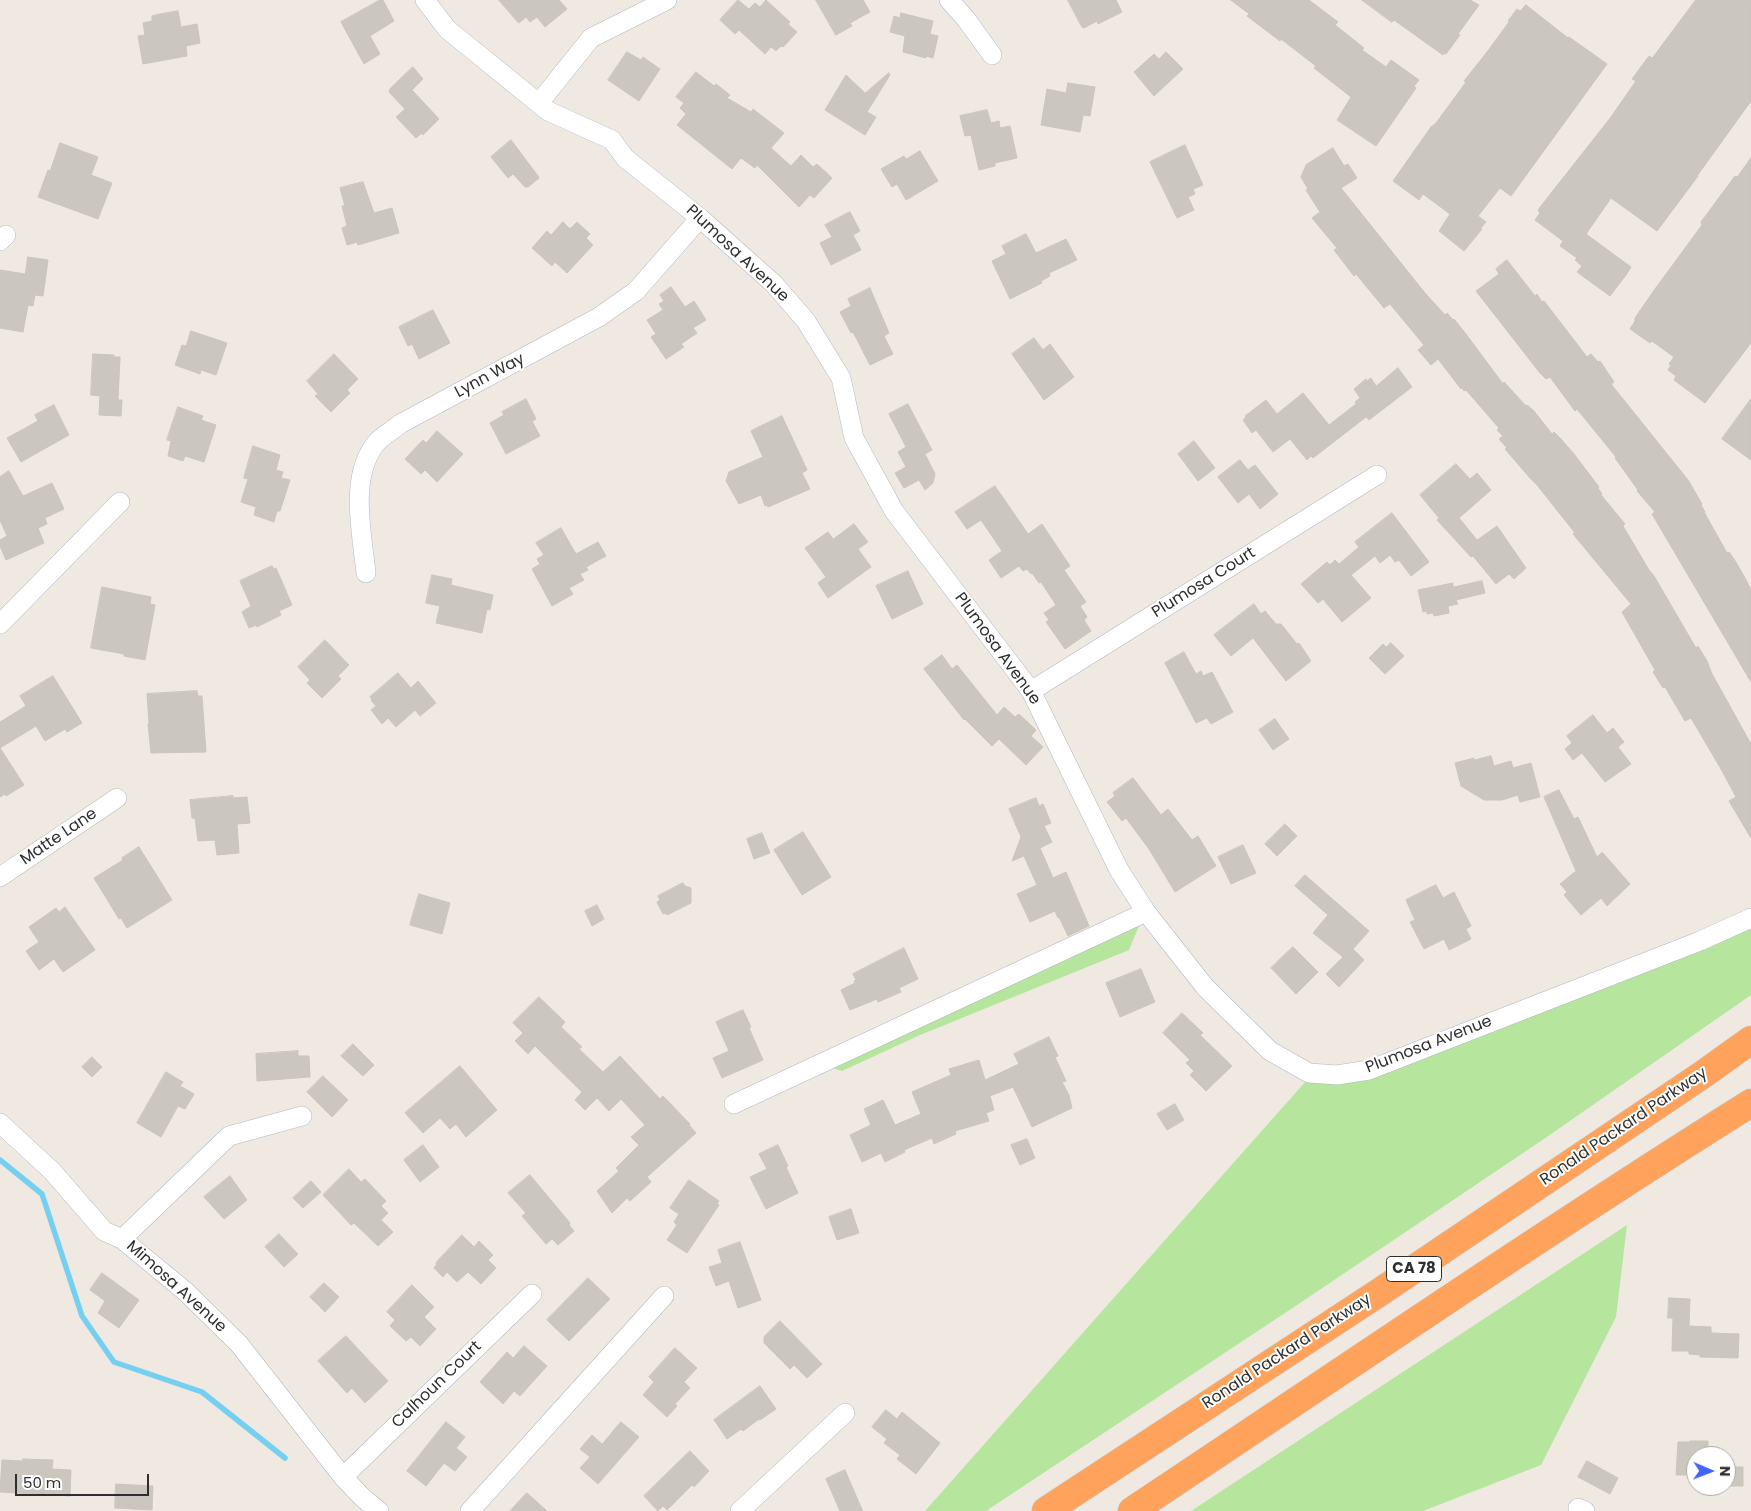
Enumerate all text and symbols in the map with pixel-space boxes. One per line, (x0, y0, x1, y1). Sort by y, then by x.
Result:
street label: Plumosa Avenue (682, 201, 792, 307)
street label: Lynn Way (452, 350, 528, 402)
street label: Plumosa Court (1149, 544, 1259, 622)
street label: Plumosa Avenue (950, 589, 1044, 709)
street label: Matte Lane (17, 804, 101, 870)
street label: Plumosa Avenue (1363, 1012, 1495, 1078)
street label: Ronald Packard Parkway (1537, 1064, 1711, 1190)
street label: Mimosa Avenue (122, 1237, 230, 1337)
road number: CA 78 (1386, 1256, 1442, 1282)
street label: Ronald Packard Parkway (1199, 1290, 1375, 1414)
street label: Calhoun Court (388, 1337, 486, 1433)
north arrow (1686, 1446, 1736, 1496)
scale bar (18, 1464, 151, 1496)
text: N (1715, 1466, 1735, 1477)
text: 50 m (23, 1472, 61, 1493)

